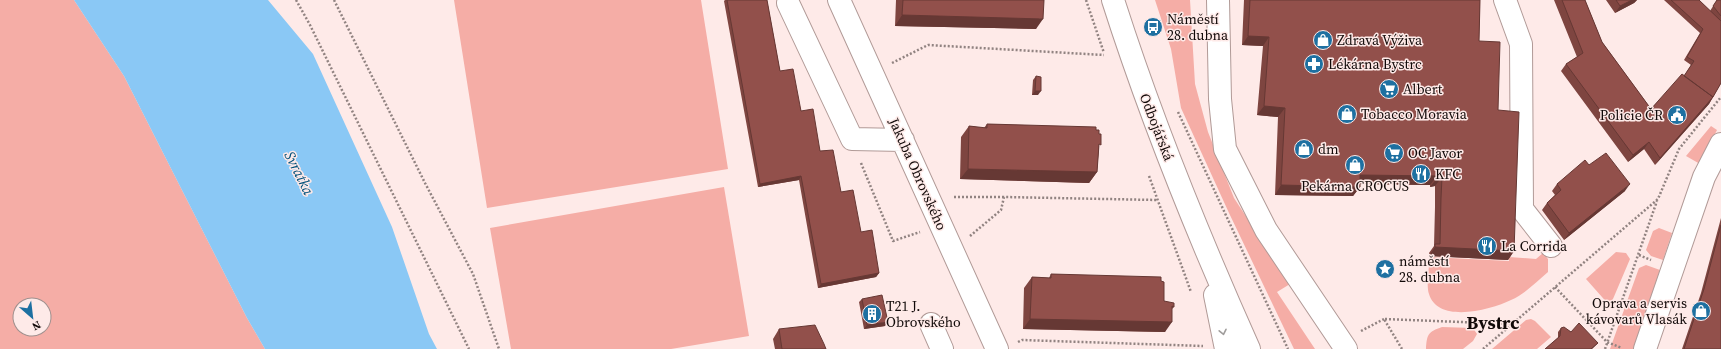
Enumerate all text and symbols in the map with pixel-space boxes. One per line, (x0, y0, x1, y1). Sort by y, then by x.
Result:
place label: Náměstí 28. dubna (1167, 9, 1229, 45)
bus stop icon: Náměstí 28. dubna (1142, 16, 1164, 38)
shop icon: Zdravá Výživa (1312, 29, 1334, 51)
place label: Zdravá Výživa (1337, 30, 1423, 50)
pharmacy icon: Lékárna Bystrc (1303, 53, 1325, 75)
place label: Lékárna Bystrc (1328, 54, 1422, 74)
supermarket icon: Albert (1378, 78, 1400, 100)
place label: Albert (1403, 79, 1443, 99)
street label: Odbojářská (1135, 90, 1179, 165)
shop icon: Tobacco Moravia (1336, 103, 1358, 125)
place label: Tobacco Moravia (1361, 104, 1468, 124)
public building icon: Policie ČR (1666, 104, 1688, 126)
place label: Policie ČR (1600, 105, 1663, 125)
street label: Jakuba Obrovského (884, 114, 952, 234)
shop icon: dm (1293, 138, 1315, 160)
place label: dm (1318, 139, 1339, 159)
supermarket icon: OC Javor (1383, 142, 1405, 164)
place label: OC Javor (1408, 143, 1462, 163)
water label: Svratka (279, 147, 320, 199)
shop icon: Pekárna CROCUS (1344, 154, 1366, 176)
restaurant icon: KFC (1410, 163, 1432, 185)
place label: KFC (1435, 164, 1461, 184)
place label: Pekárna CROCUS (1301, 176, 1409, 196)
restaurant icon: La Corrida (1476, 235, 1498, 257)
place label: La Corrida (1501, 236, 1568, 256)
place label: náměstí 28. dubna (1399, 251, 1461, 287)
place icon: náměstí 28. dubna (1374, 258, 1396, 280)
place label: Oprava a servis kávovarů Vlasák (1586, 293, 1687, 329)
place label: T21 J. Obrovského (886, 296, 961, 332)
north arrow (12, 297, 52, 337)
shop icon: Oprava a servis kávovarů Vlasák (1690, 300, 1712, 322)
building icon: T21 J. Obrovského (861, 303, 883, 325)
district label: Bystrc (1467, 310, 1519, 335)
text: N (29, 317, 44, 334)
one-way arrow (1218, 328, 1226, 335)

